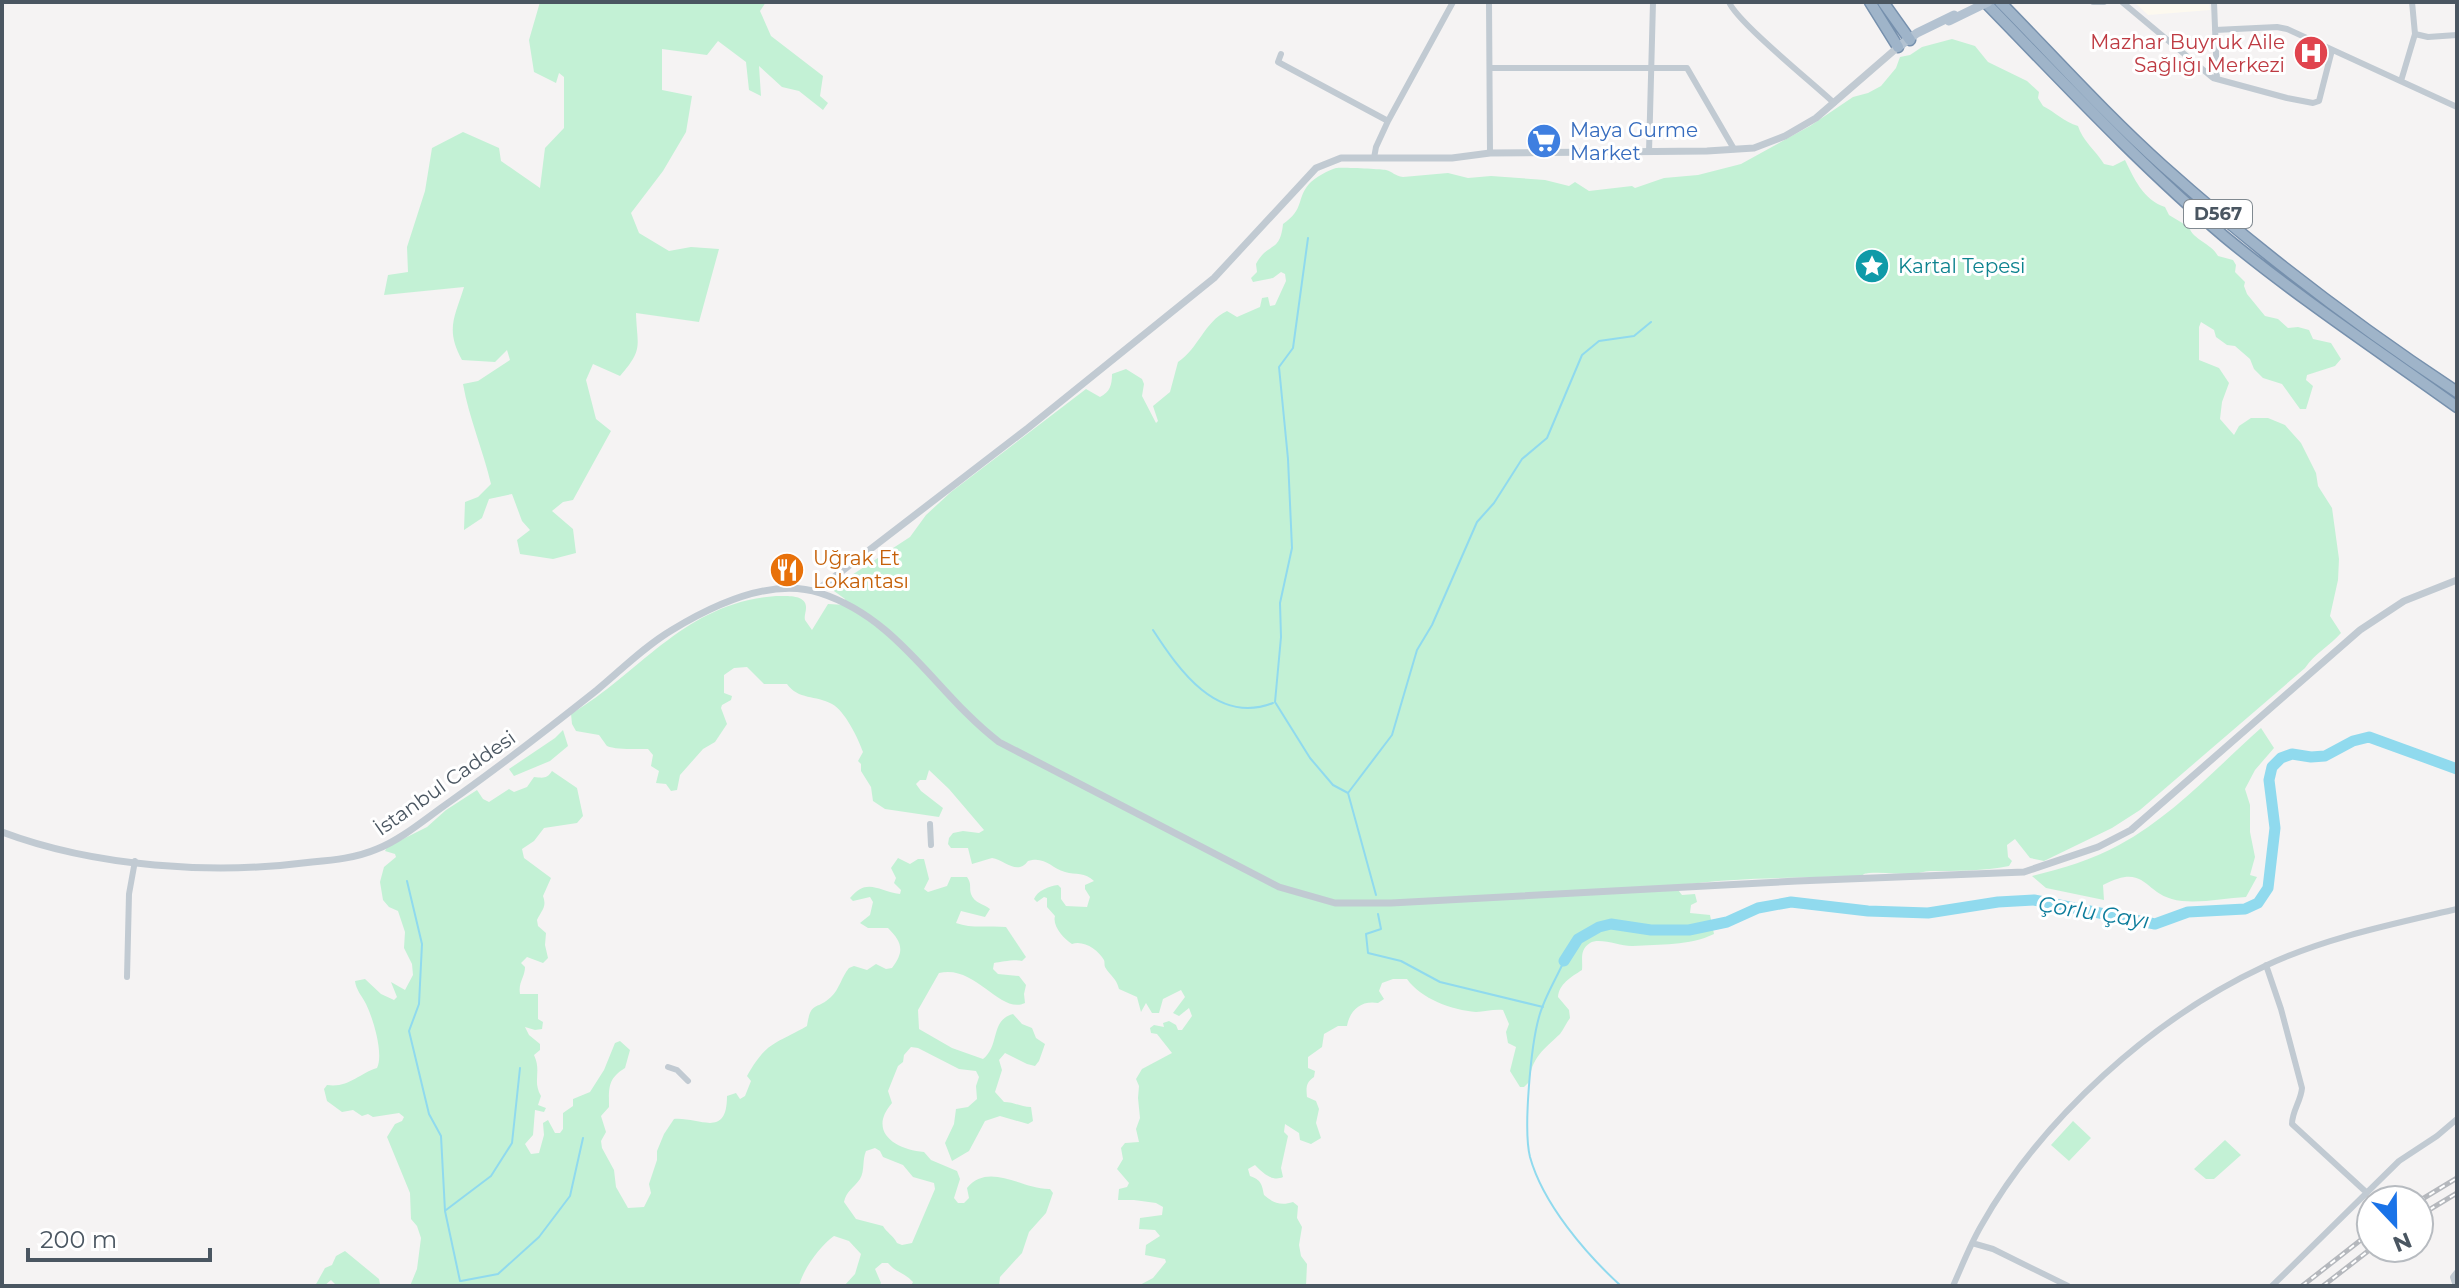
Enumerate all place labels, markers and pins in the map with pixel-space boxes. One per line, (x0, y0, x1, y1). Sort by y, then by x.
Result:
place label: Mazhar Buyruk Aile Sağlığı Merkezi (2090, 30, 2285, 77)
hospital icon: Mazhar Buyruk Aile Sağlığı Merkezi (2292, 34, 2330, 72)
place label: Maya Gurme Market (1570, 118, 1698, 165)
supermarket icon: Maya Gurme Market (1525, 122, 1563, 160)
place icon: Kartal Tepesi (1853, 247, 1891, 285)
place label: Kartal Tepesi (1898, 254, 2025, 278)
place label: Uğrak Et Lokantası (813, 546, 909, 593)
restaurant icon: Uğrak Et Lokantası (768, 551, 806, 589)

